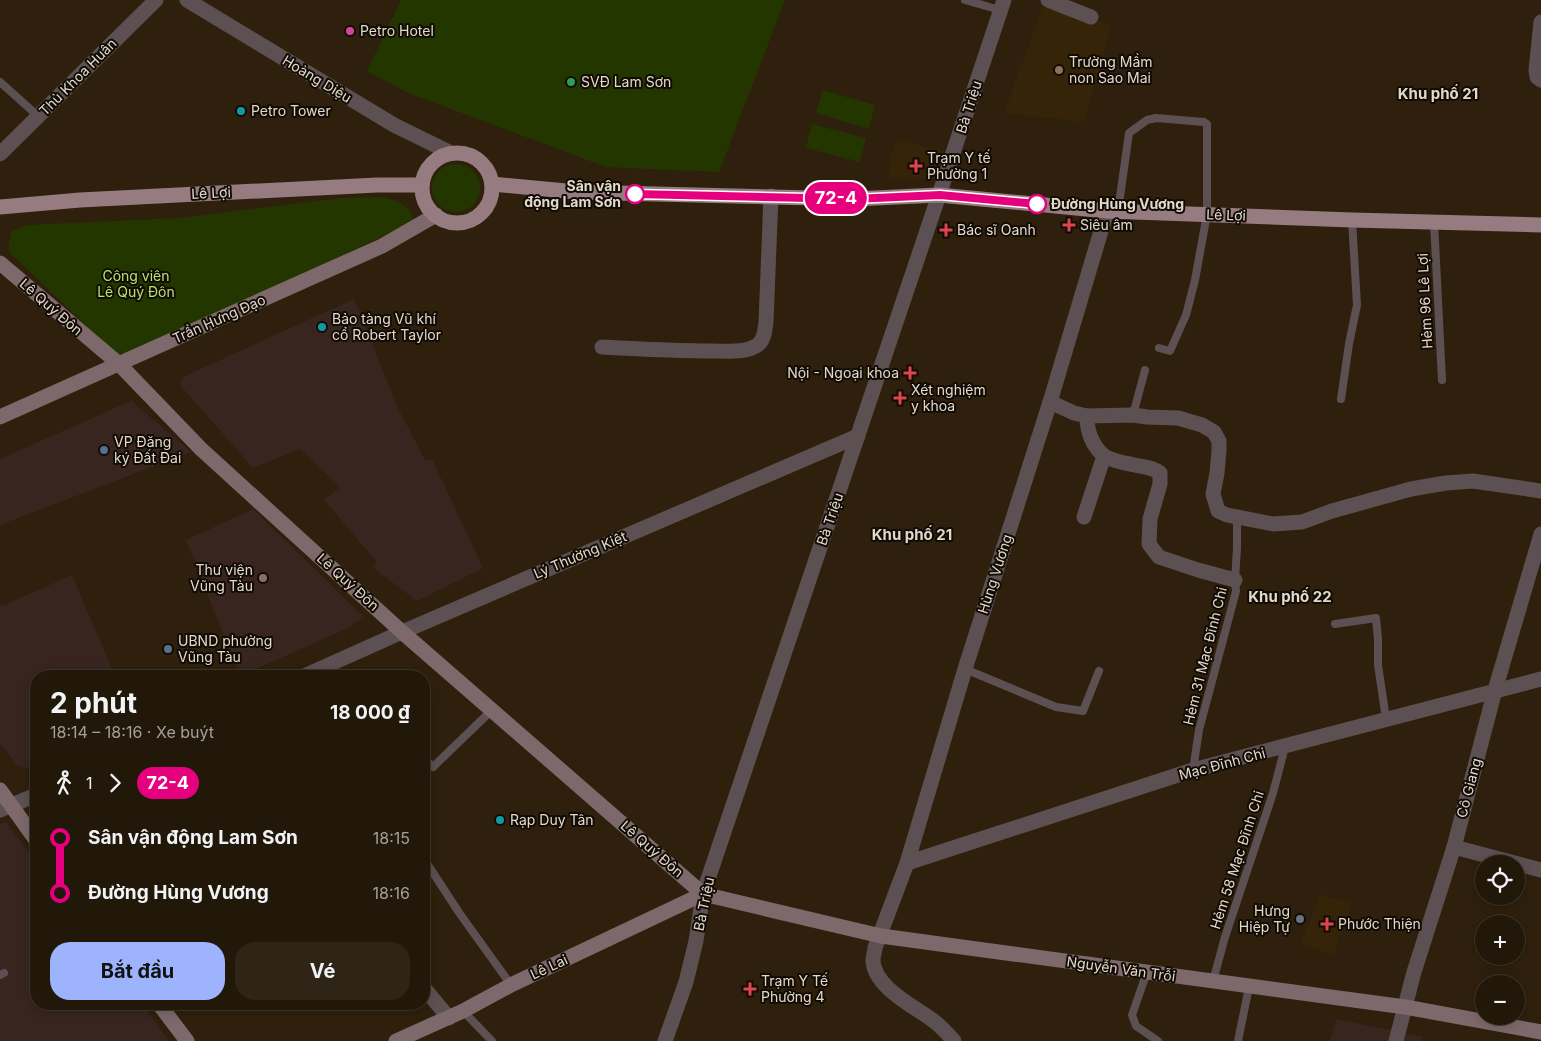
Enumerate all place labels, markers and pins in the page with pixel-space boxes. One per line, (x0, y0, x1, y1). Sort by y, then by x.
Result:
place label: Petro Hotel (360, 22, 434, 39)
marker: Petro Hotel (344, 25, 356, 37)
place label: Trường Mầm non Sao Mai (1069, 53, 1153, 86)
marker: Trường Mầm non Sao Mai (1053, 64, 1065, 76)
place label: SVĐ Lam Sơn (581, 73, 671, 90)
marker: SVĐ Lam Sơn (565, 76, 577, 88)
place label: Petro Tower (251, 102, 331, 119)
marker: Petro Tower (235, 105, 247, 117)
place label: Trạm Y tế Phường 1 (927, 149, 991, 182)
marker: Trạm Y tế Phường 1 (909, 159, 923, 173)
place label: Sân vận động Lam Sơn (524, 177, 621, 210)
marker: Sân vận động Lam Sơn (625, 184, 645, 204)
marker: Đường Hùng Vương (1027, 194, 1047, 214)
place label: Đường Hùng Vương (1051, 195, 1184, 212)
place label: Siêu âm (1080, 216, 1133, 233)
marker: Siêu âm (1062, 218, 1076, 232)
place label: Bác sĩ Oanh (957, 221, 1036, 238)
marker: Bác sĩ Oanh (939, 223, 953, 237)
place label: Bảo tàng Vũ khí cổ Robert Taylor (332, 310, 441, 343)
marker: Bảo tàng Vũ khí cổ Robert Taylor (316, 321, 328, 333)
place label: Nội - Ngoại khoa (787, 364, 899, 381)
marker: Nội - Ngoại khoa (903, 366, 917, 380)
place label: Xét nghiệm y khoa (911, 381, 986, 414)
marker: Xét nghiệm y khoa (893, 391, 907, 405)
place label: VP Đăng ký Đất Đai (114, 433, 181, 466)
marker: VP Đăng ký Đất Đai (98, 444, 110, 456)
place label: Thư viện Vũng Tàu (190, 561, 253, 594)
marker: Thư viện Vũng Tàu (257, 572, 269, 584)
place label: UBND phường Vũng Tàu (178, 632, 272, 665)
marker: UBND phường Vũng Tàu (162, 643, 174, 655)
place label: Rạp Duy Tân (510, 811, 594, 828)
marker: Rạp Duy Tân (494, 814, 506, 826)
place label: Hưng Hiệp Tự (1239, 902, 1290, 935)
marker: Hưng Hiệp Tự (1294, 913, 1306, 925)
place label: Phước Thiện (1338, 915, 1421, 932)
marker: Phước Thiện (1320, 917, 1334, 931)
place label: Trạm Y Tế Phường 4 (761, 972, 828, 1005)
marker: Trạm Y Tế Phường 4 (743, 982, 757, 996)

